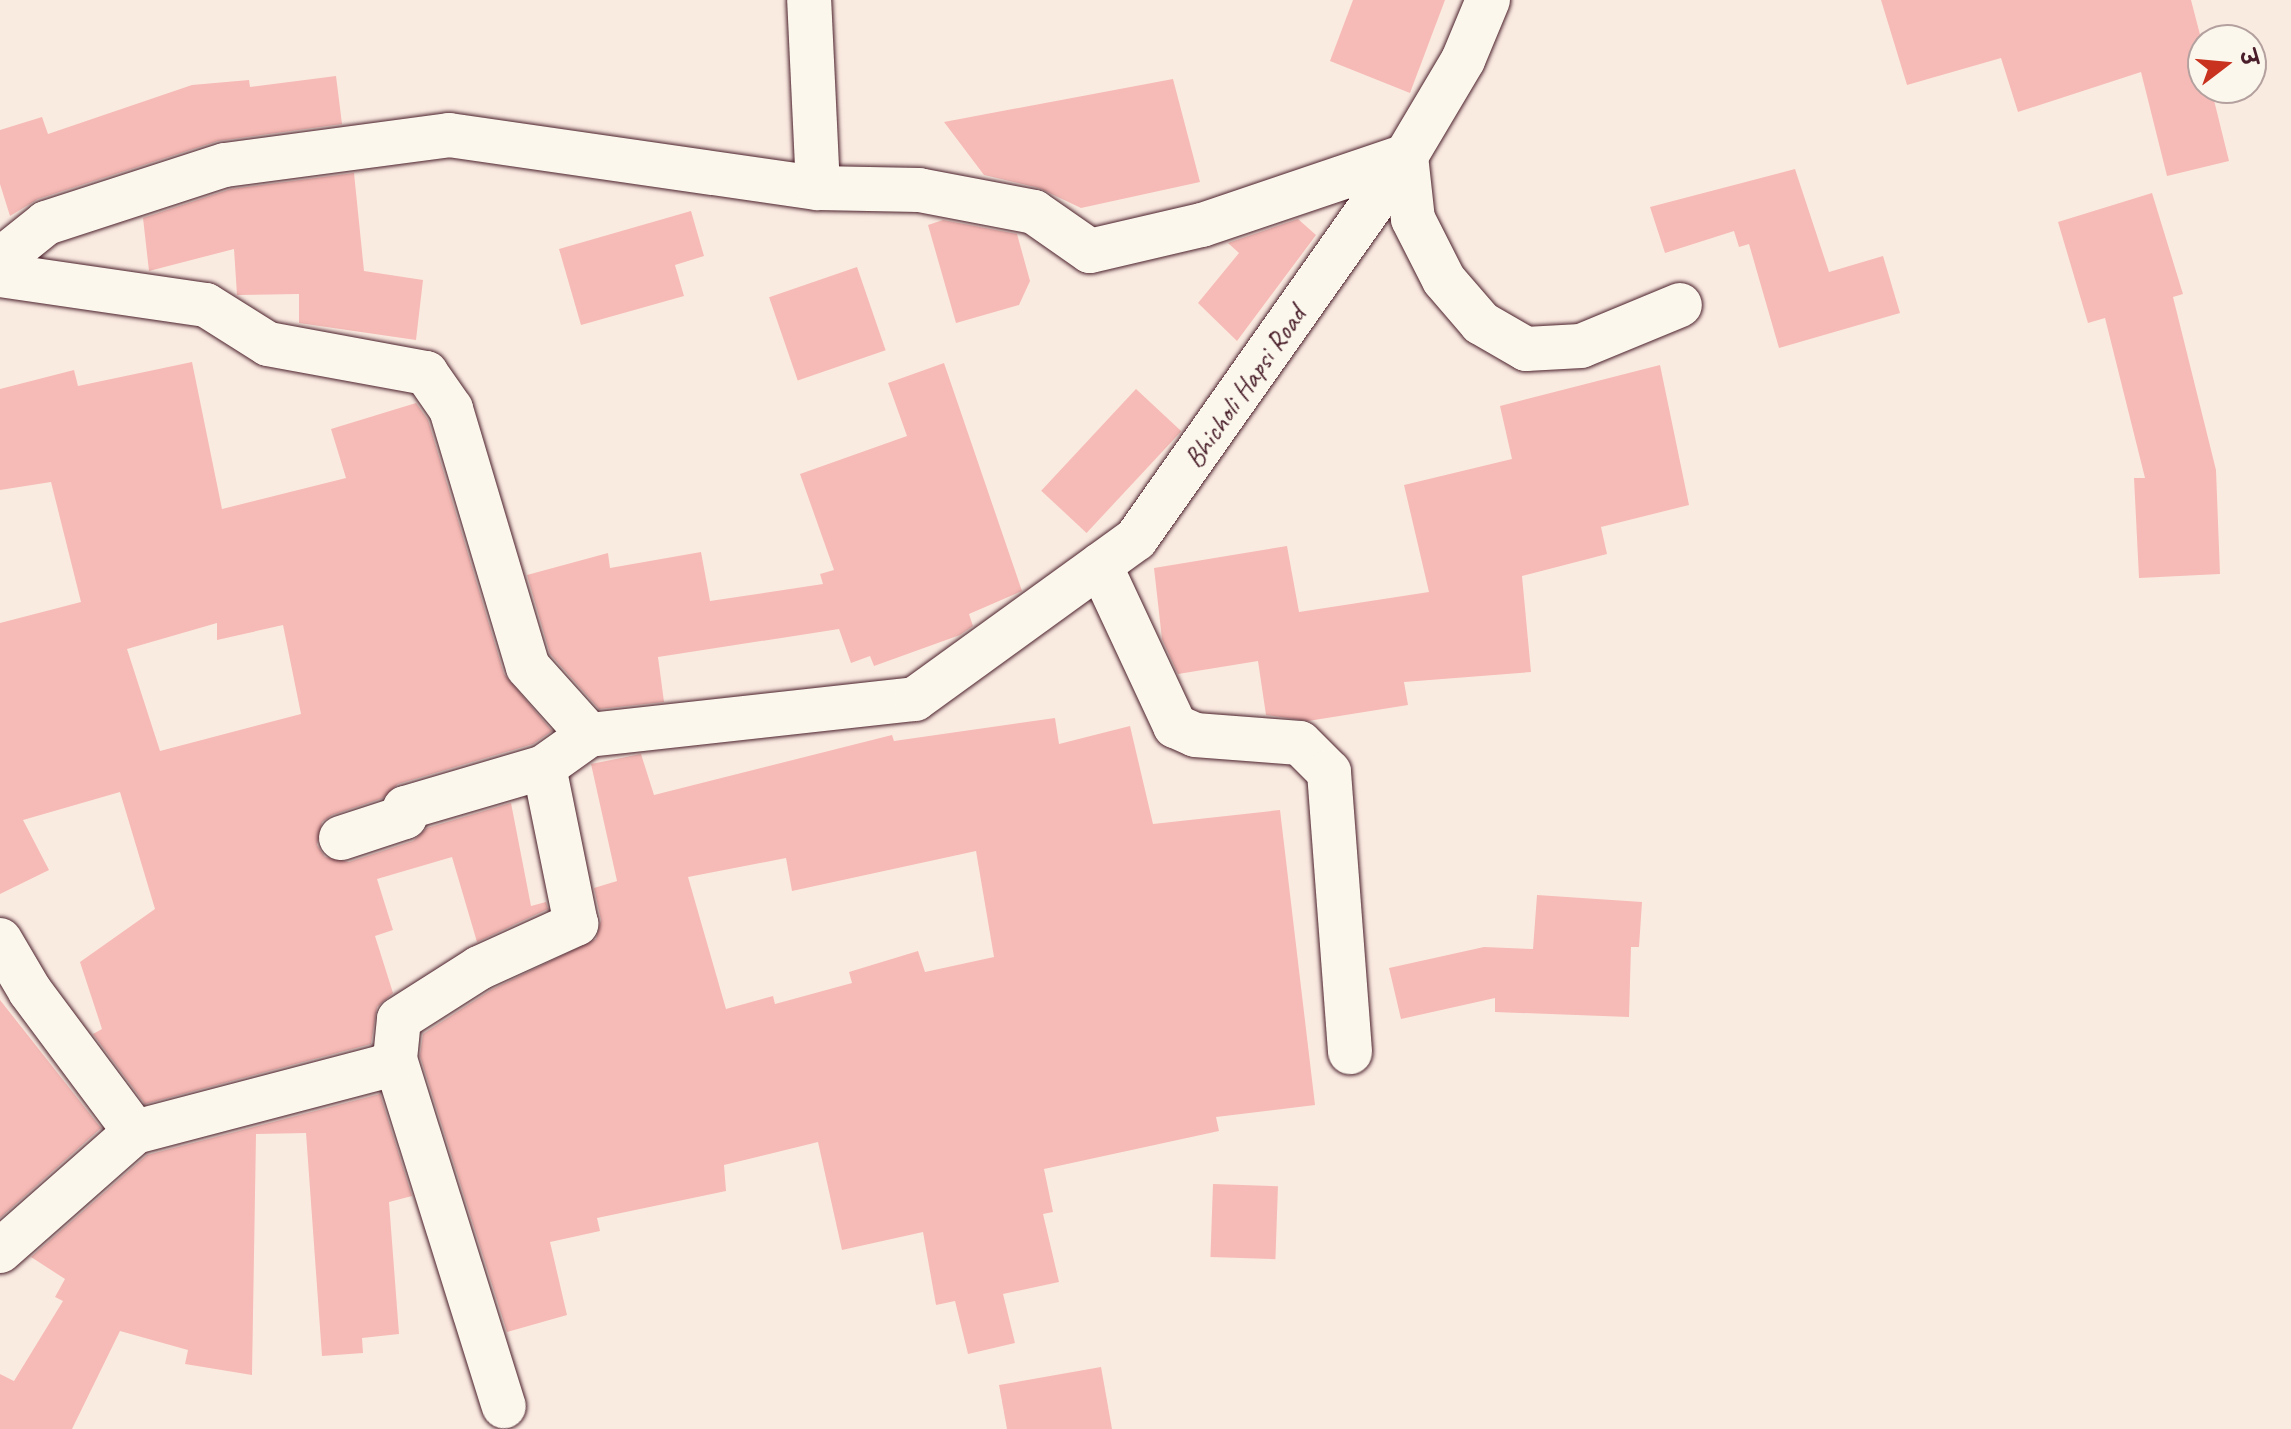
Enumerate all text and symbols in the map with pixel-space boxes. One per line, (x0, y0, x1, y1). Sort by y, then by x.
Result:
north arrow (2187, 24, 2267, 104)
text: उ (2233, 47, 2264, 69)
street label: Bhicholi Hapsi Road (1177, 300, 1313, 474)

